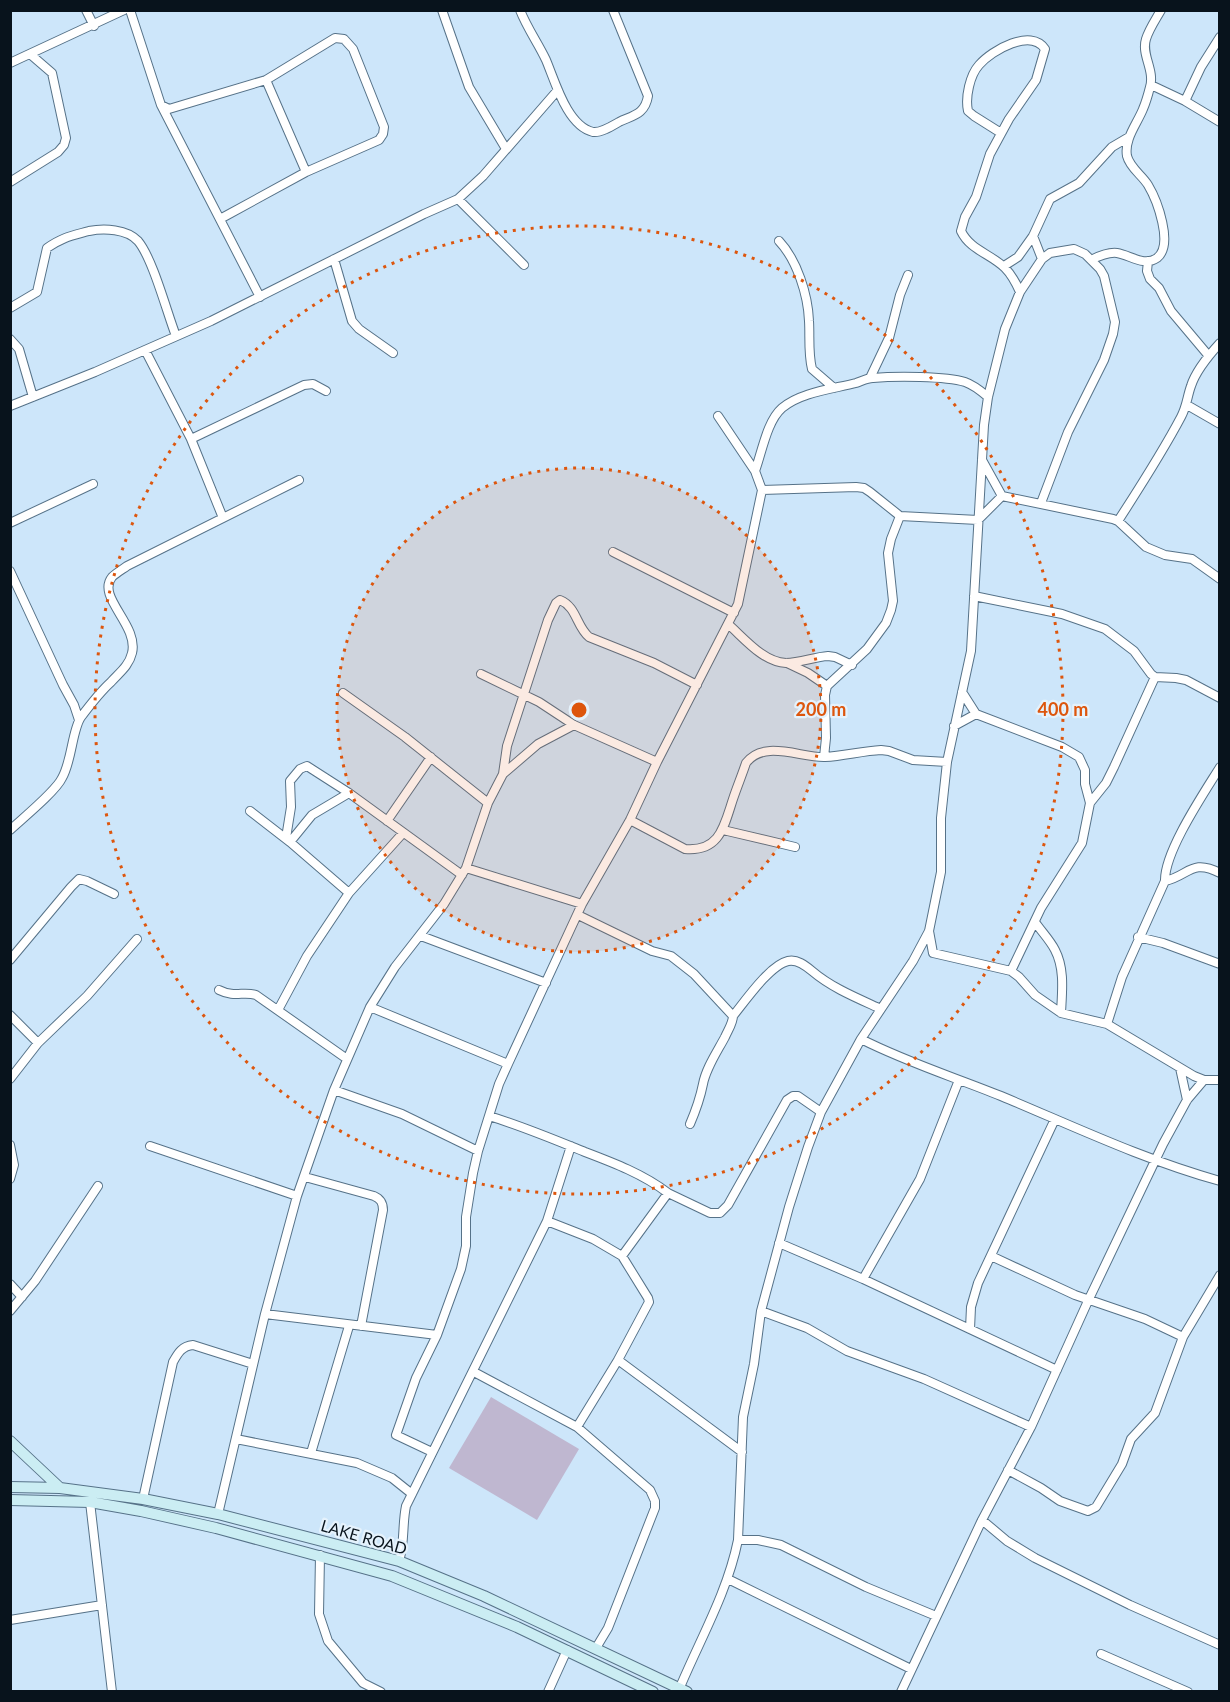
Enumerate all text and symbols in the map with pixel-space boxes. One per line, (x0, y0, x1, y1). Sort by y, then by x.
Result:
text: 200 m (796, 698, 846, 720)
text: 400 m (1038, 698, 1088, 720)
centre of rings (569, 700, 589, 720)
street label: LAKE ROAD (319, 1515, 409, 1558)

